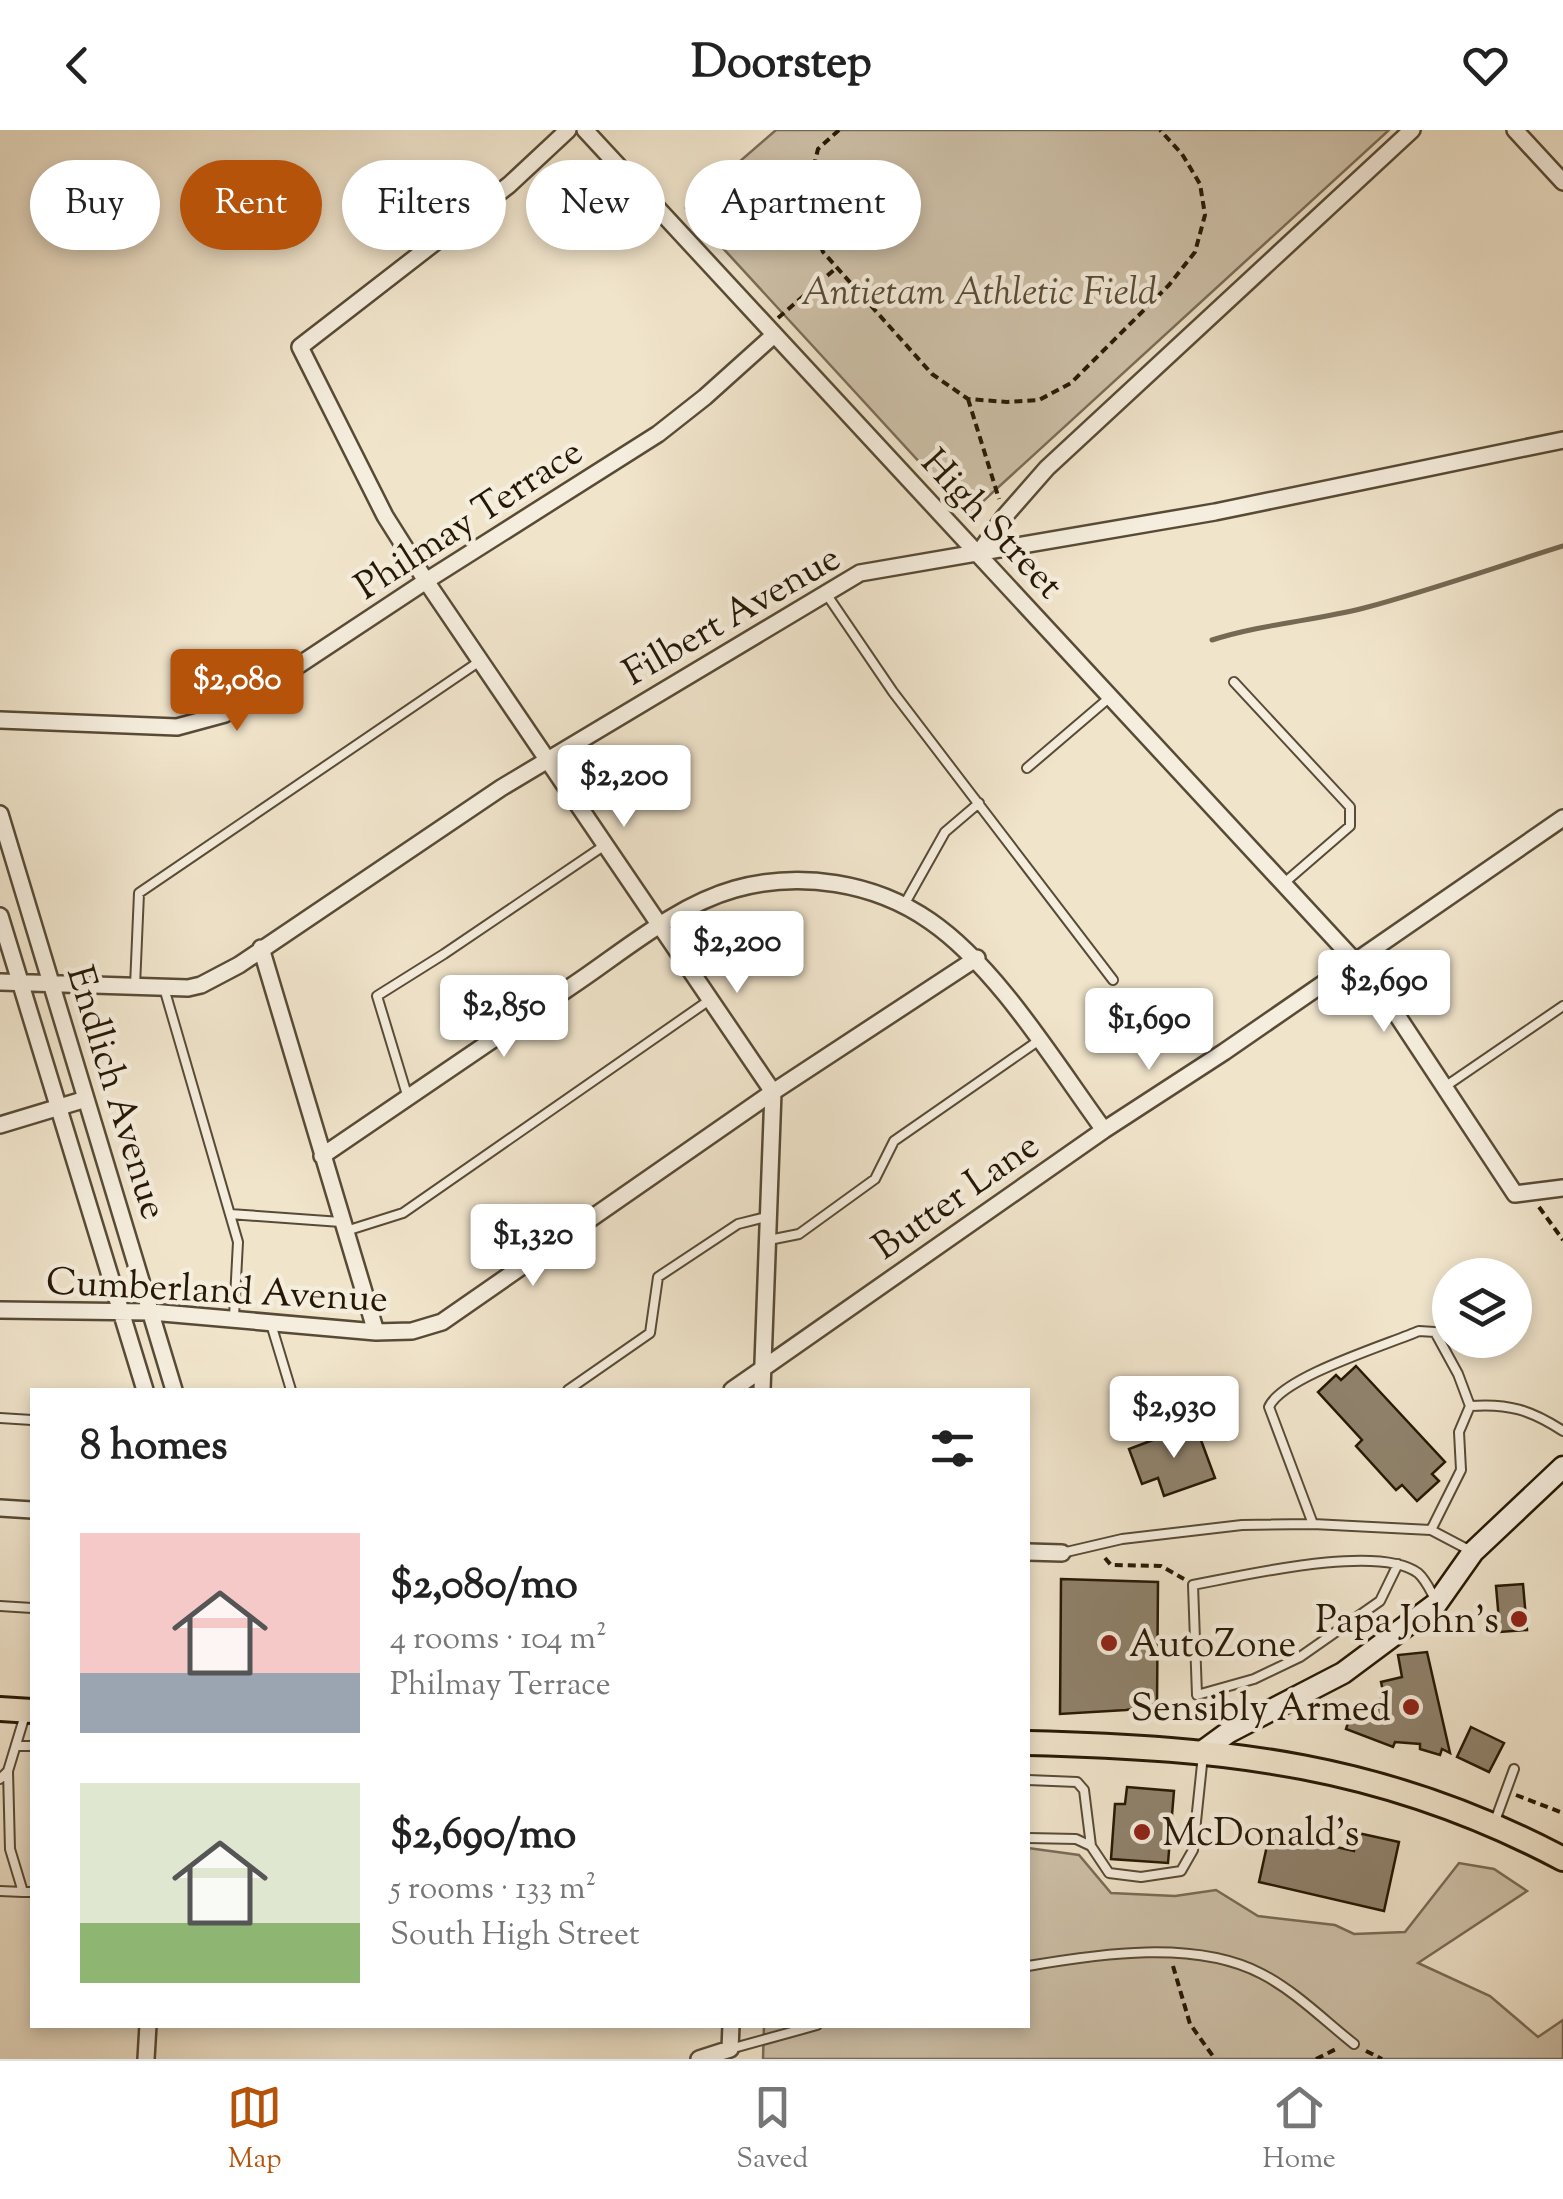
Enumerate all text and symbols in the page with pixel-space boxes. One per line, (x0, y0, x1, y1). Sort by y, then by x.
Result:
text: Doorstep (691, 33, 872, 98)
icon: back (50, 38, 105, 93)
icon: heart (1458, 38, 1513, 93)
chip: Buy (30, 160, 160, 250)
chip: Rent (180, 160, 322, 250)
chip: Filters (342, 160, 506, 250)
chip: New (526, 160, 665, 250)
chip: Apartment (685, 160, 921, 250)
park label: Antietam Athletic Field (801, 268, 1157, 322)
street label: Philmay Terrace (346, 427, 595, 615)
street label: High Street (906, 439, 1074, 613)
street label: Filbert Avenue (614, 533, 852, 702)
pin: $2,080 (156, 649, 318, 734)
text: $2,080 (193, 658, 281, 704)
pin: $2,200 (543, 745, 705, 830)
text: $2,200 (580, 754, 668, 800)
pin: $2,200 (656, 911, 818, 996)
text: $2,200 (693, 920, 781, 966)
pin: $2,690 (1303, 950, 1465, 1035)
text: $2,690 (1340, 959, 1428, 1005)
street label: Endlich Avenue (50, 960, 178, 1226)
pin: $2,850 (423, 975, 585, 1060)
text: $2,850 (462, 984, 546, 1030)
pin: $1,690 (1068, 988, 1230, 1073)
text: $1,690 (1107, 997, 1191, 1043)
street label: Butter Lane (863, 1121, 1051, 1275)
pin: $1,320 (452, 1204, 614, 1289)
text: $1,320 (493, 1213, 573, 1259)
street label: Cumberland Avenue (44, 1257, 389, 1329)
map controls (1432, 1258, 1532, 1358)
button: layers (1432, 1258, 1532, 1358)
pin: $2,930 (1093, 1376, 1255, 1461)
text: $2,930 (1132, 1385, 1216, 1431)
text: 8 homes (80, 1418, 228, 1478)
icon: filters (925, 1421, 980, 1476)
text: $2,080/mo (390, 1557, 578, 1617)
icon: home (160, 1573, 280, 1693)
place label: Papa John's (1315, 1596, 1499, 1650)
marker: Papa John's (1508, 1608, 1530, 1630)
text: 4 rooms · 104 m² (390, 1617, 607, 1663)
place label: AutoZone (1129, 1620, 1296, 1674)
marker: AutoZone (1098, 1632, 1120, 1654)
text: Philmay Terrace (390, 1663, 611, 1709)
place label: Sensibly Armed (1130, 1684, 1391, 1738)
marker: Sensibly Armed (1400, 1696, 1422, 1718)
text: $2,690/mo (390, 1807, 576, 1867)
place label: McDonald's (1162, 1809, 1360, 1863)
marker: McDonald's (1131, 1821, 1153, 1843)
icon: home (160, 1823, 280, 1943)
text: 5 rooms · 133 m² (390, 1867, 596, 1913)
text: South High Street (390, 1913, 640, 1959)
tab: Map (227, 2080, 282, 2180)
tab: Saved (736, 2080, 808, 2180)
tab: Home (1262, 2080, 1336, 2180)

